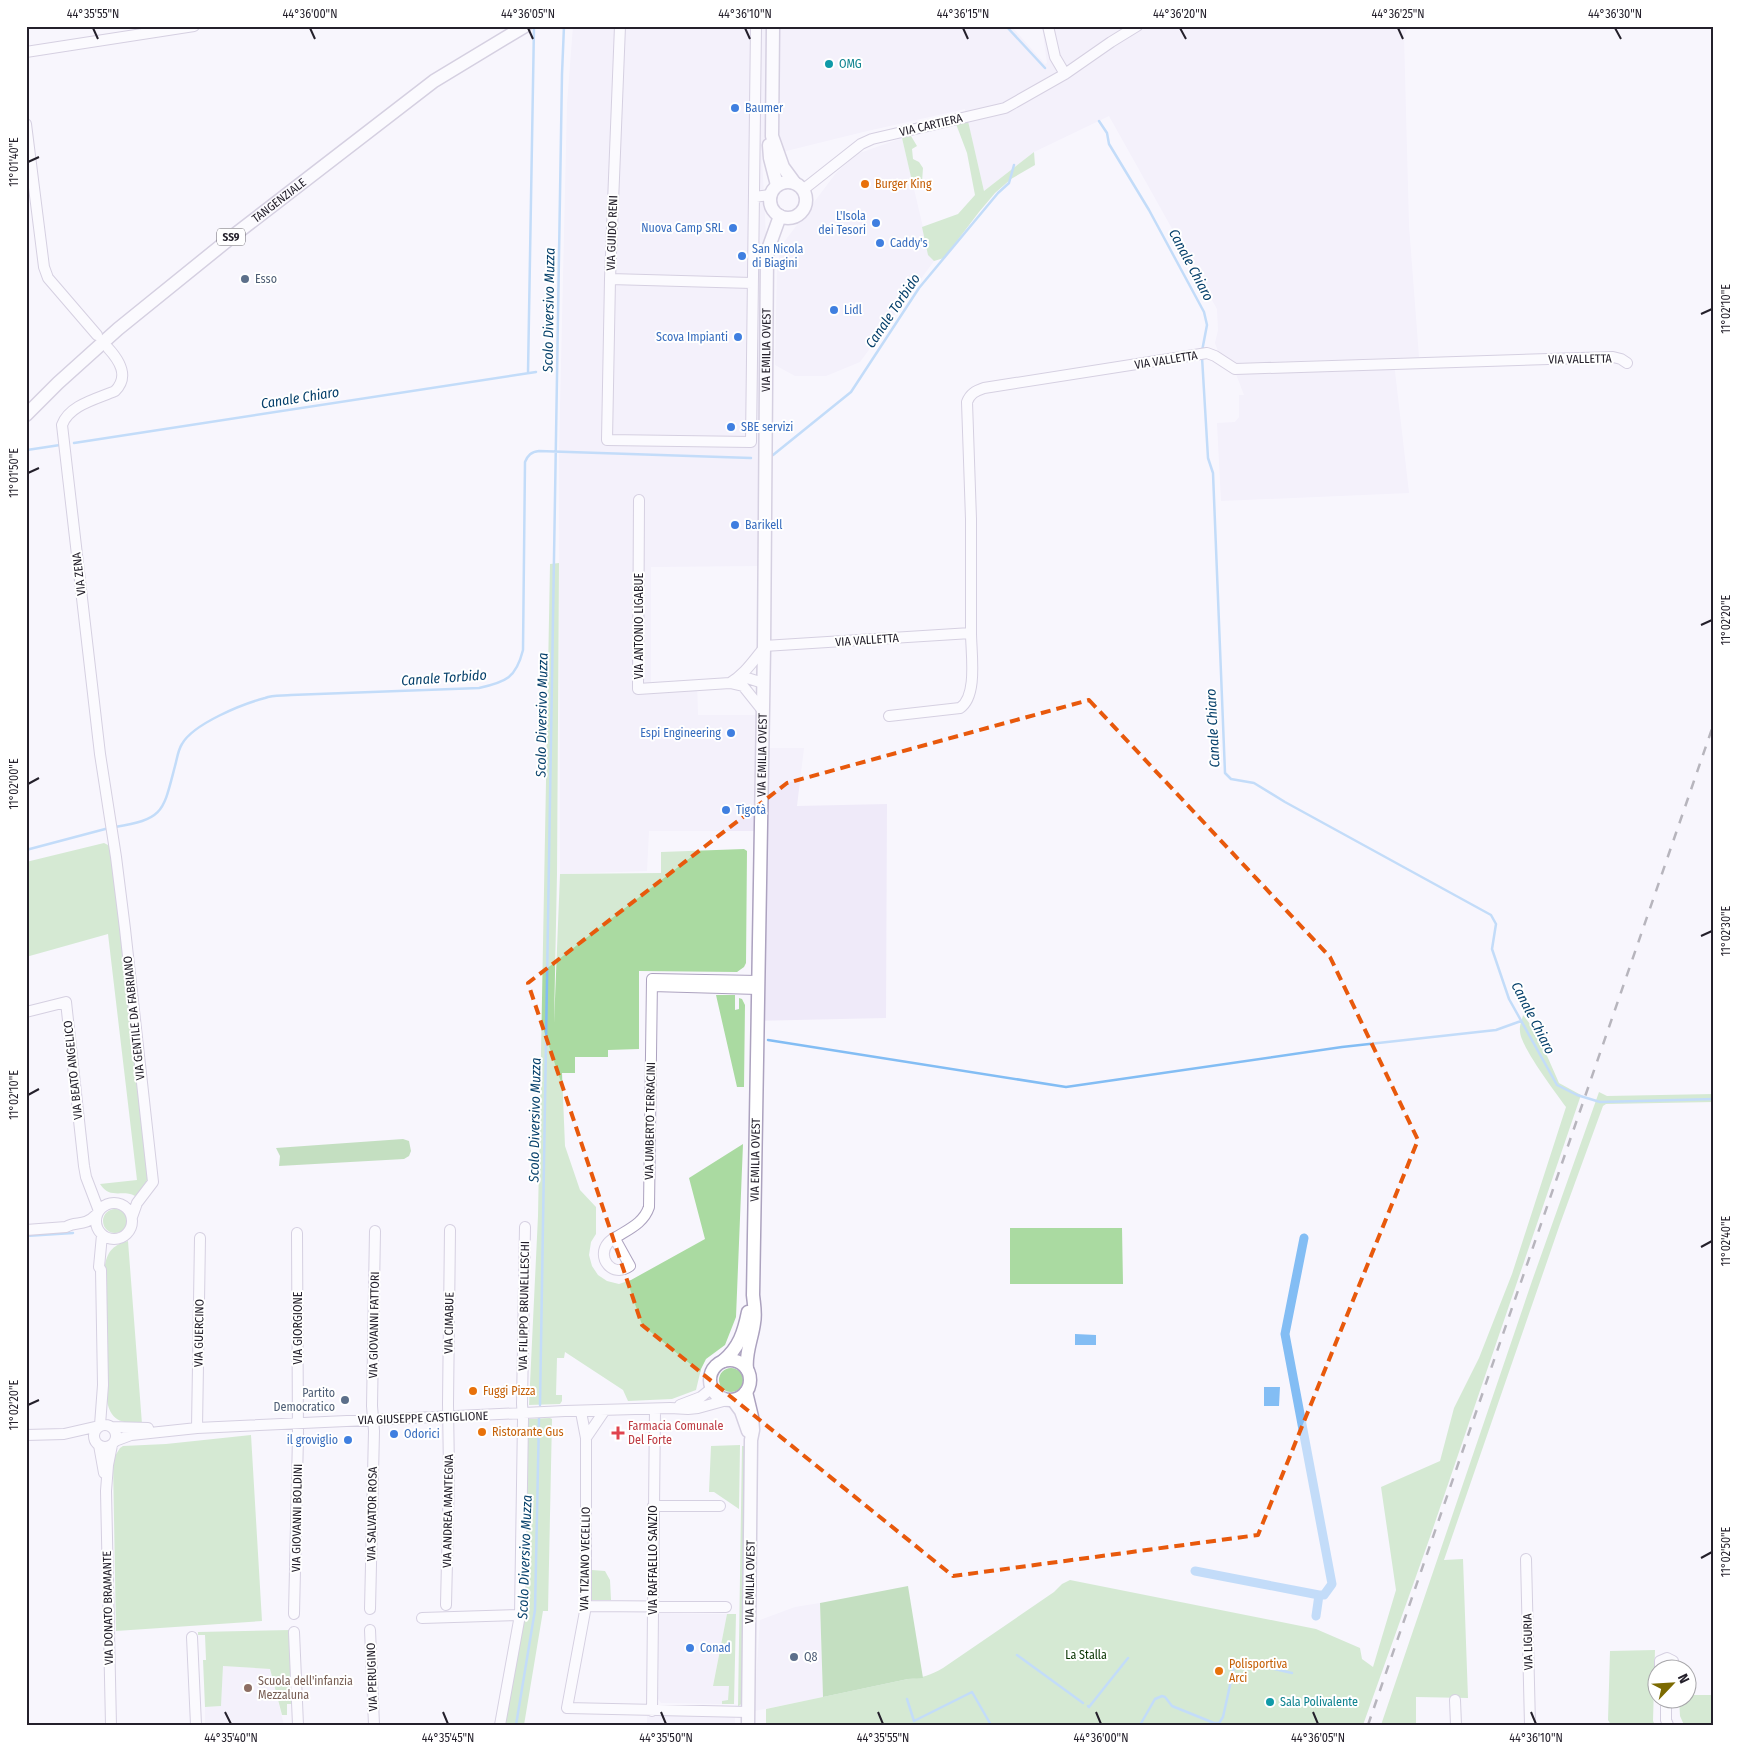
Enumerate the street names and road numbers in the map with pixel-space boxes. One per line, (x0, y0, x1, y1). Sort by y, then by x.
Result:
street label: VIA CARTIERA (898, 111, 965, 139)
street label: TANGENZIALE (249, 175, 309, 226)
street label: VIA GUIDO RENI (604, 195, 620, 271)
road number: SS9 (217, 228, 245, 246)
street label: VIA EMILIA OVEST (759, 308, 774, 392)
street label: VIA VALLETTA (1133, 348, 1199, 372)
street label: VIA VALLETTA (1548, 351, 1613, 367)
street label: VIA ZENA (69, 551, 89, 596)
street label: VIA ANTONIO LIGABUE (632, 572, 646, 679)
street label: VIA VALLETTA (835, 631, 900, 649)
street label: VIA EMILIA OVEST (754, 713, 770, 797)
street label: VIA GENTILE DA FABRIANO (121, 955, 147, 1081)
street label: VIA BEATO ANGELICO (61, 1020, 85, 1120)
street label: VIA UMBERTO TERRACINI (642, 1062, 658, 1180)
street label: VIA EMILIA OVEST (748, 1117, 763, 1202)
street label: VIA FILIPPO BRUNELLESCHI (516, 1241, 532, 1371)
street label: VIA GIOVANNI FATTORI (366, 1271, 382, 1379)
street label: VIA GIORGIONE (291, 1291, 305, 1364)
street label: VIA CIMABUE (441, 1292, 457, 1354)
street label: VIA GUERCINO (191, 1299, 207, 1367)
street label: VIA GIUSEPPE CASTIGLIONE (358, 1409, 489, 1427)
street label: VIA ANDREA MANTEGNA (440, 1453, 456, 1568)
street label: VIA GIOVANNI BOLDINI (289, 1464, 305, 1572)
street label: VIA SALVATOR ROSA (364, 1466, 380, 1562)
street label: VIA RAFFAELLO SANZIO (646, 1505, 660, 1615)
street label: VIA TIZIANO VECELLIO (577, 1507, 593, 1611)
street label: VIA EMILIA OVEST (742, 1540, 758, 1624)
street label: VIA DONATO BRAMANTE (100, 1550, 116, 1665)
street label: VIA LIGURIA (1520, 1613, 1535, 1671)
street label: VIA PERUGINO (364, 1642, 380, 1712)

